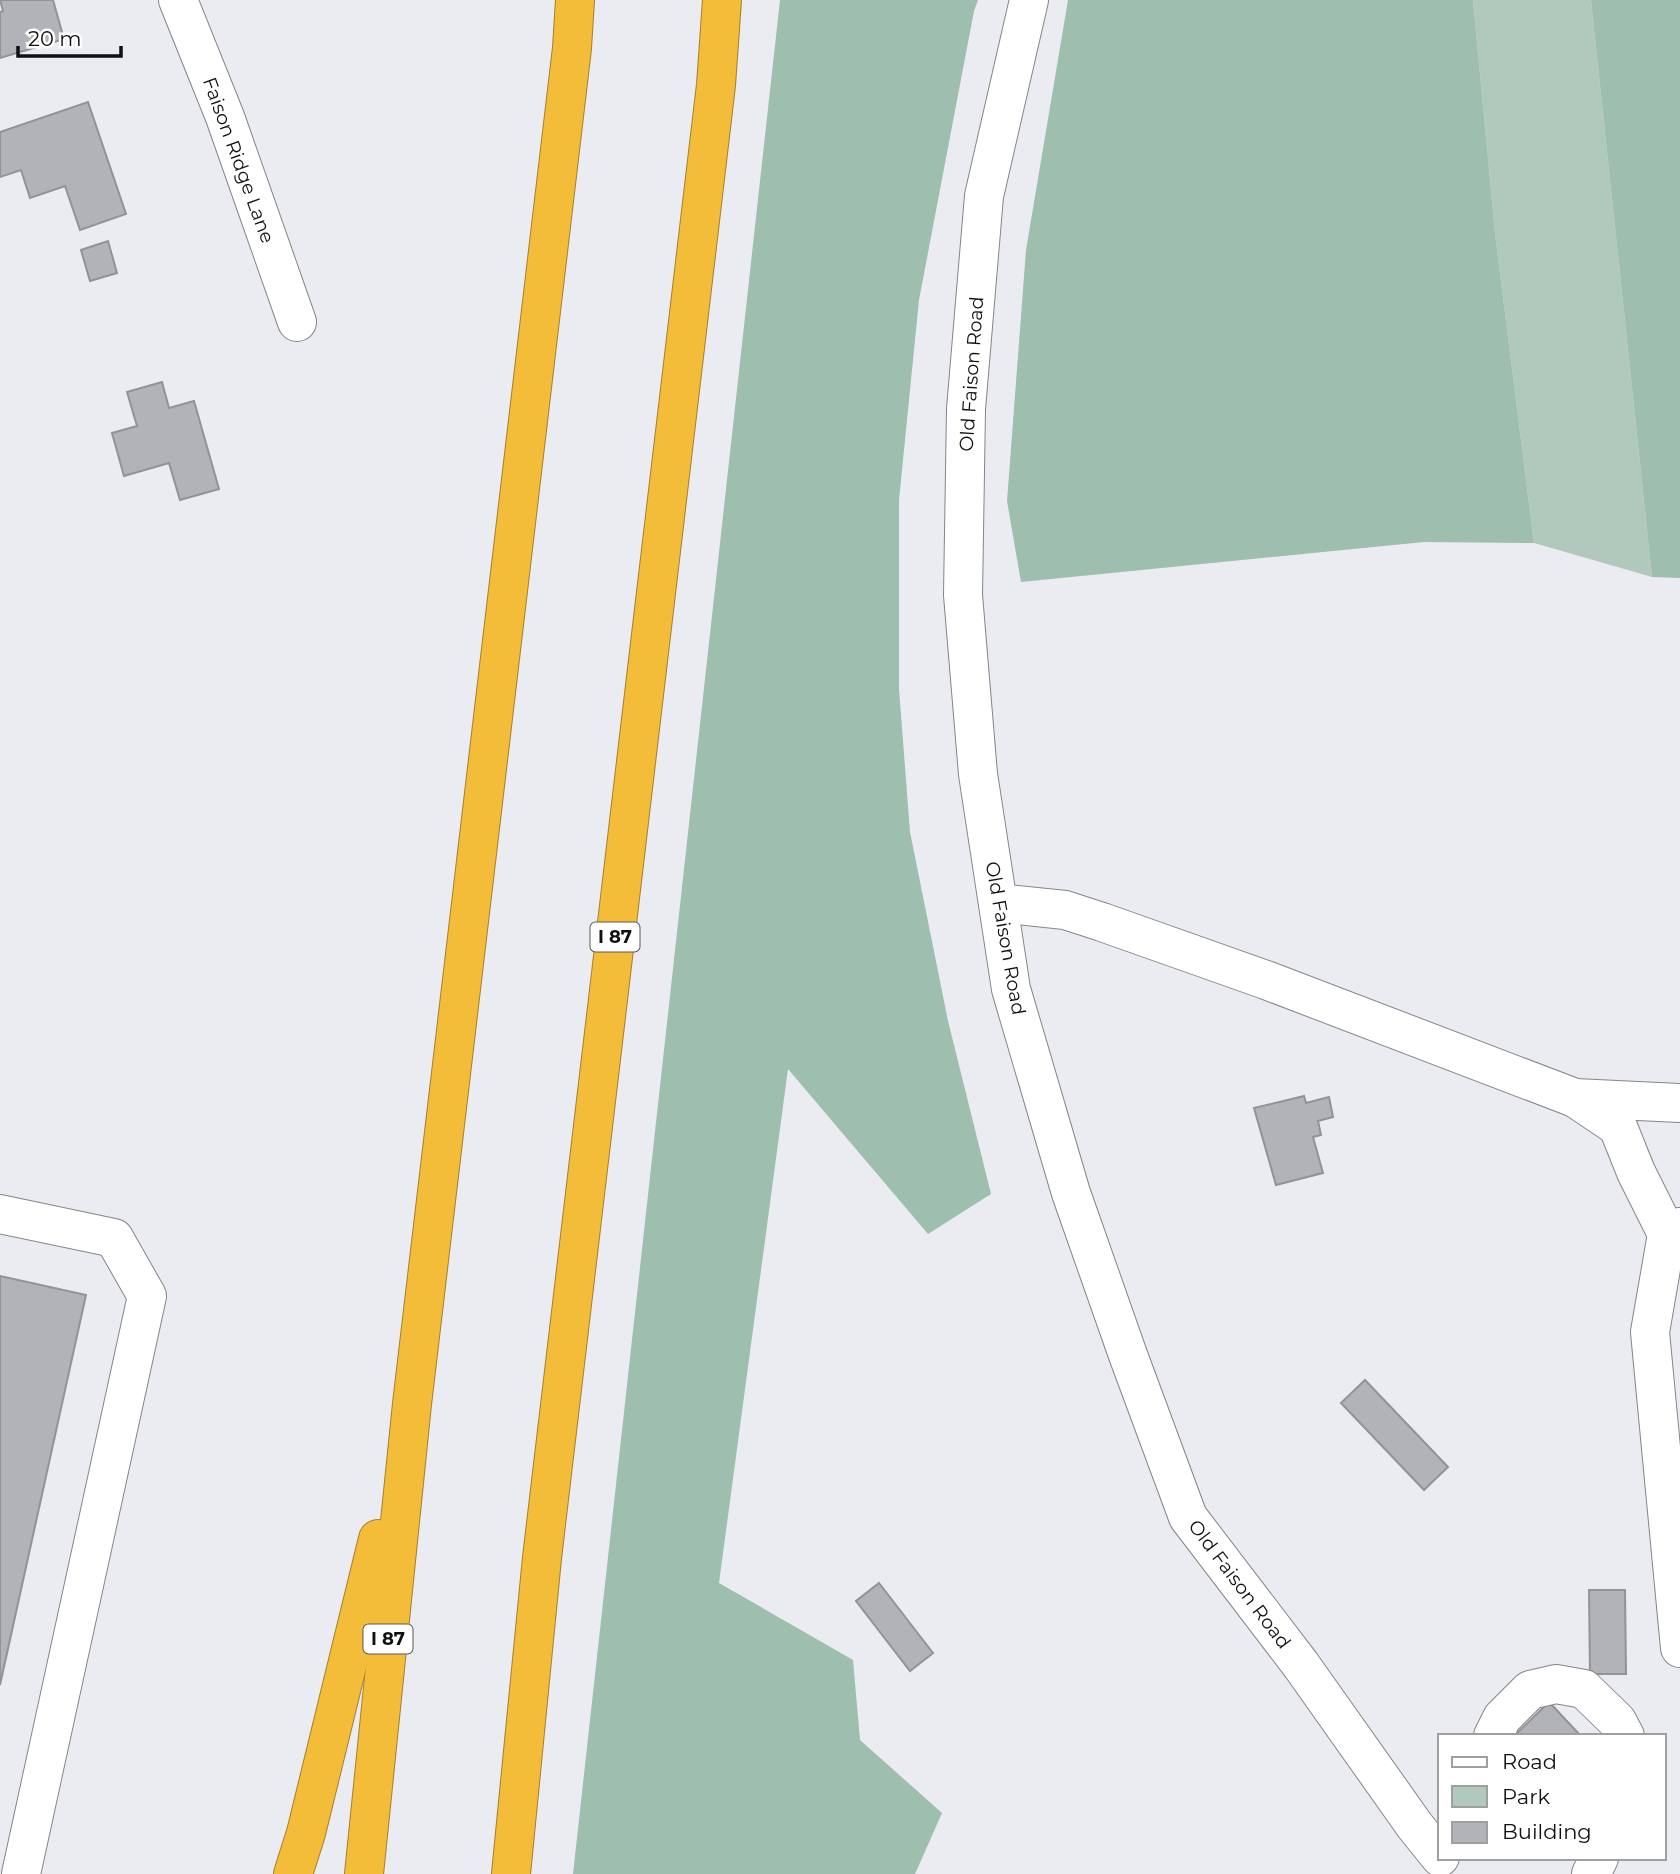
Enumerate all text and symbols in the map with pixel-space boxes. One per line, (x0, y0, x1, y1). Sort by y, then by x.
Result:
scale bar (18, 14, 121, 58)
text: 20 m (28, 26, 82, 51)
street label: Faison Ridge Lane (198, 74, 279, 246)
street label: Old Faison Road (955, 296, 988, 452)
street label: Old Faison Road (981, 859, 1030, 1017)
road number: I 87 (590, 922, 640, 952)
street label: Old Faison Road (1184, 1515, 1296, 1653)
road number: I 87 (364, 1624, 412, 1654)
legend (1438, 1734, 1666, 1860)
text: Road (1502, 1749, 1557, 1774)
text: Park (1502, 1784, 1550, 1809)
text: Building (1502, 1819, 1592, 1844)

